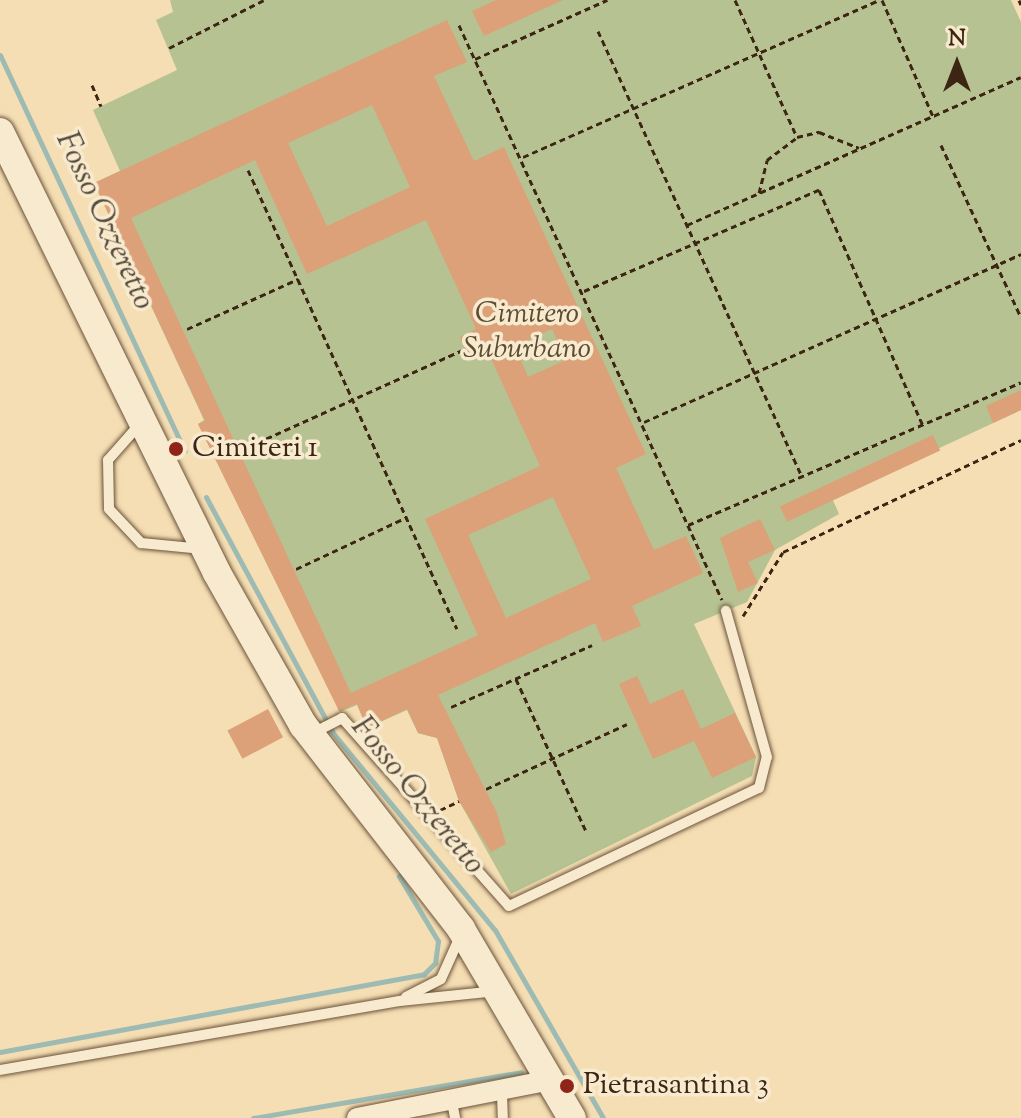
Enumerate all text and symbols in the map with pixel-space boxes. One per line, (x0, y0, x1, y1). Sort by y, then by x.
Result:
north arrow (917, 24, 997, 104)
text: N (948, 24, 966, 56)
water label: Fosso Ozzeretto (46, 126, 162, 316)
park label: Cimitero Suburbano (463, 297, 591, 368)
place label: Cimiteri 1 (192, 431, 318, 467)
marker: Cimiteri 1 (167, 440, 185, 458)
water label: Fosso Ozzeretto (342, 709, 492, 883)
place label: Pietrasantina 3 (583, 1068, 769, 1104)
marker: Pietrasantina 3 (558, 1077, 576, 1095)

